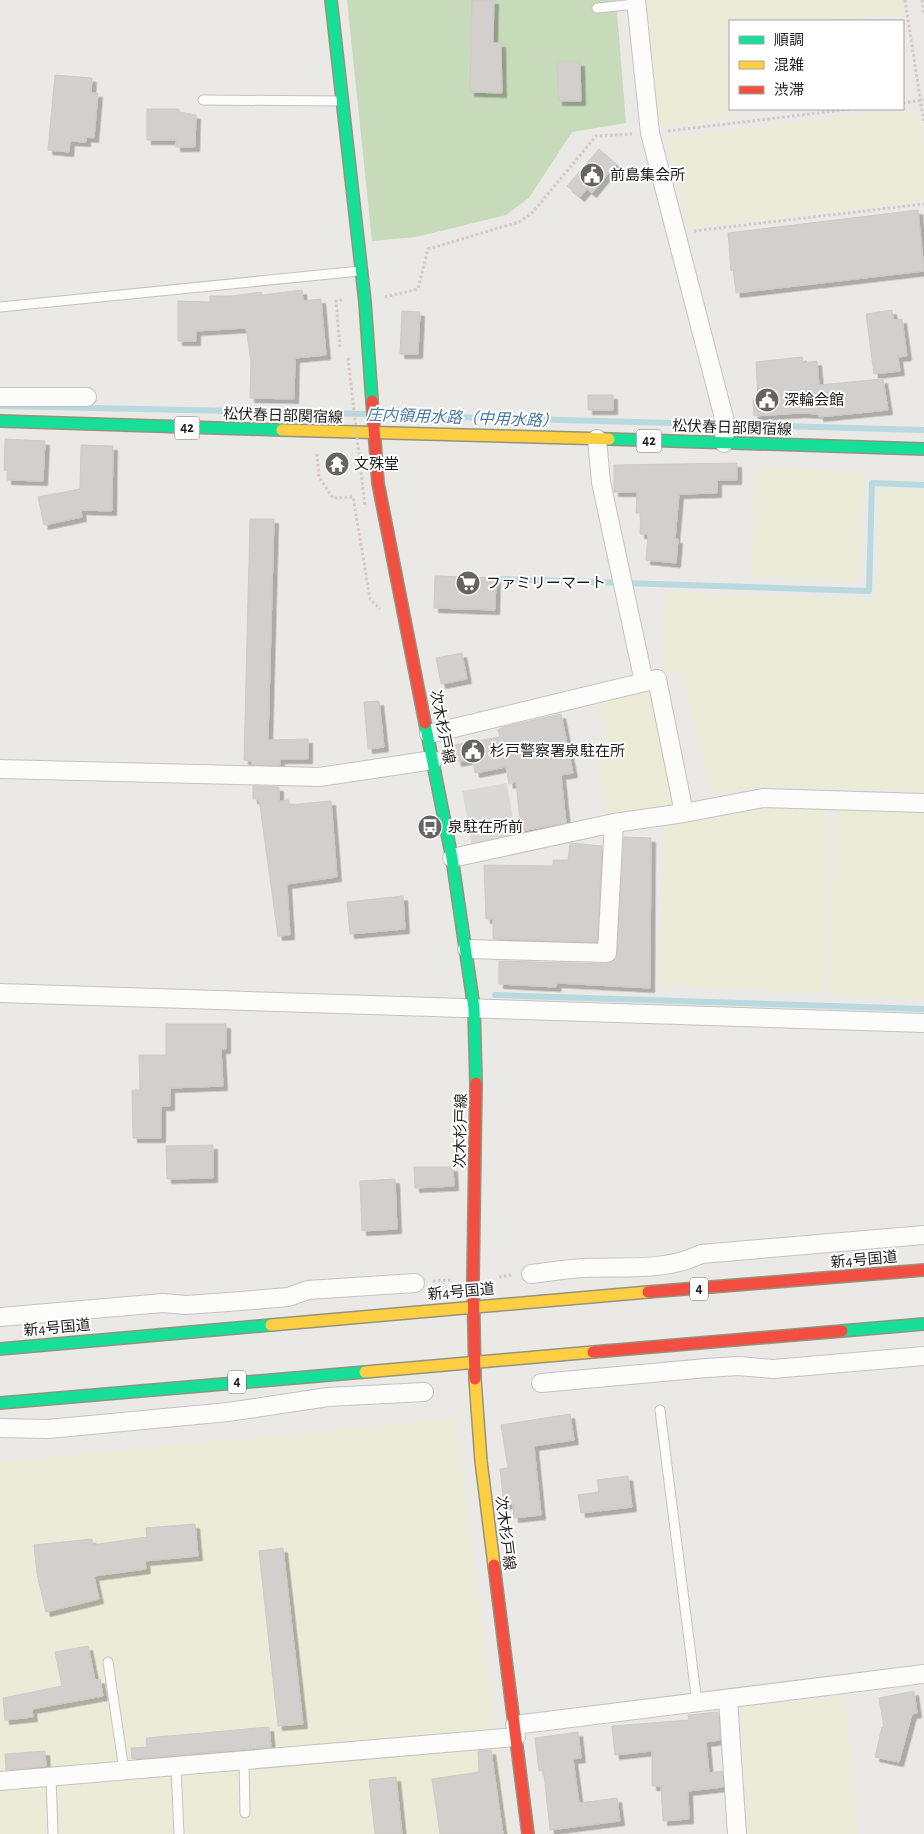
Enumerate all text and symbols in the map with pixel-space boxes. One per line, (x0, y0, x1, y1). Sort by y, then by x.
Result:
legend (729, 20, 904, 110)
text: 順調 (774, 33, 804, 48)
text: 混雑 (774, 57, 804, 73)
text: 渋滞 (774, 82, 804, 98)
public building icon: 前島集会所 (579, 162, 605, 188)
place label: 前島集会所 (610, 167, 685, 183)
public building icon: 深輪会館 (754, 387, 780, 413)
place label: 深輪会館 (784, 391, 844, 408)
street label: 松伏春日部関宿線 (223, 405, 343, 426)
water label: 庄内領用水路（中用水路） (366, 406, 558, 429)
road number: 42 (174, 416, 200, 439)
street label: 松伏春日部関宿線 (672, 417, 792, 438)
road number: 42 (636, 430, 662, 452)
temple icon: 文殊堂 (324, 451, 350, 477)
place label: 文殊堂 (354, 456, 399, 472)
supermarket icon: ファミリーマート (455, 570, 481, 596)
place label: ファミリーマート (486, 576, 606, 591)
street label: 次木杉戸線 (427, 689, 458, 765)
public building icon: 杉戸警察署泉駐在所 (460, 738, 486, 764)
place label: 杉戸警察署泉駐在所 (490, 743, 625, 759)
bus stop icon: 泉駐在所前 (417, 814, 443, 840)
place label: 泉駐在所前 (448, 819, 523, 835)
street label: 次木杉戸線 (452, 1093, 469, 1169)
street label: 新4号国道 (830, 1249, 898, 1270)
road number: 4 (690, 1278, 708, 1300)
street label: 新4号国道 (427, 1281, 495, 1302)
street label: 新4号国道 (23, 1317, 91, 1338)
road number: 4 (228, 1370, 246, 1394)
street label: 次木杉戸線 (493, 1495, 518, 1571)

